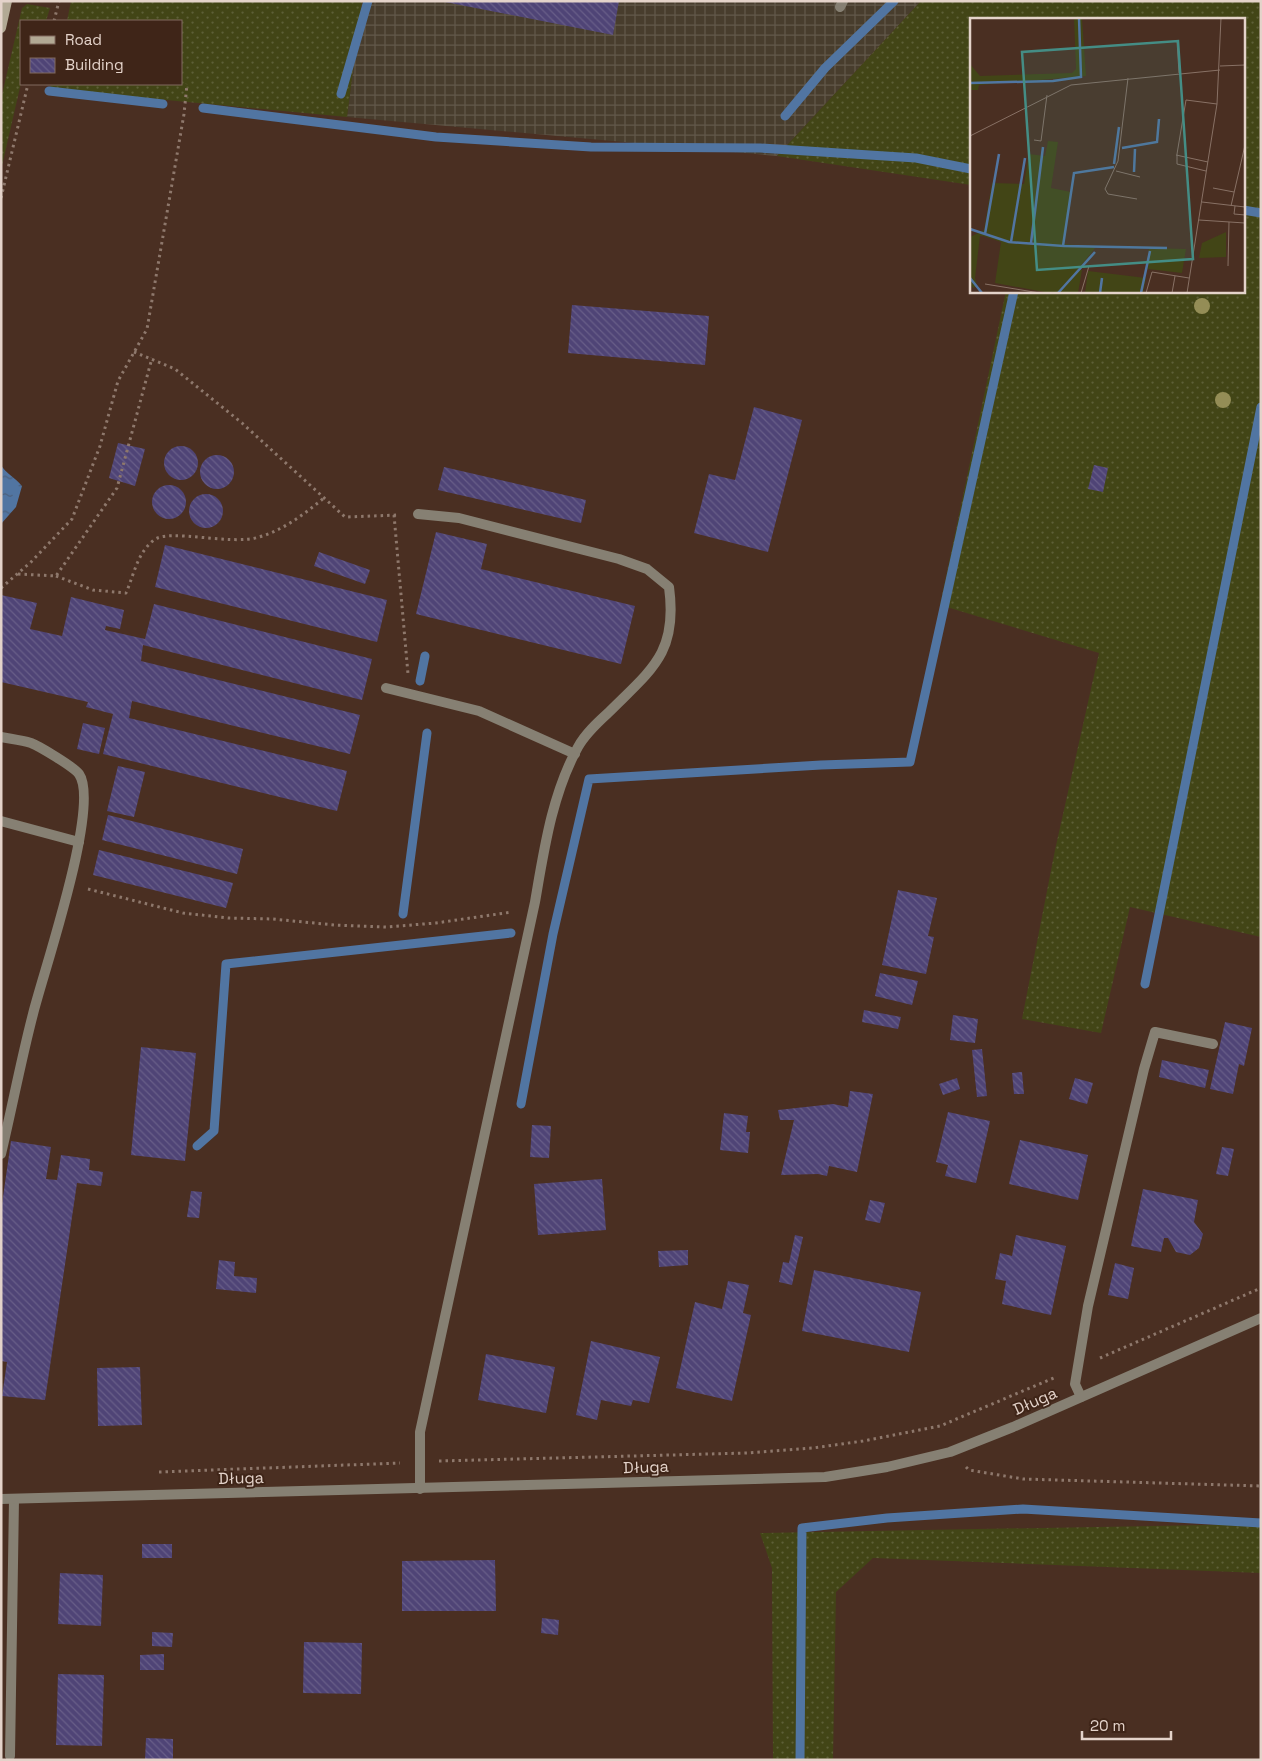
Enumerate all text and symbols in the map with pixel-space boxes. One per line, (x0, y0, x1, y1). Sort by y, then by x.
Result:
inset map (970, 18, 1244, 292)
legend (20, 20, 182, 85)
text: Road (65, 30, 102, 49)
text: Building (65, 55, 124, 74)
street label: Długa (1010, 1382, 1060, 1420)
street label: Długa (623, 1456, 669, 1478)
street label: Długa (218, 1467, 264, 1489)
scale bar (1082, 1708, 1171, 1740)
text: 20 m (1090, 1716, 1125, 1735)

